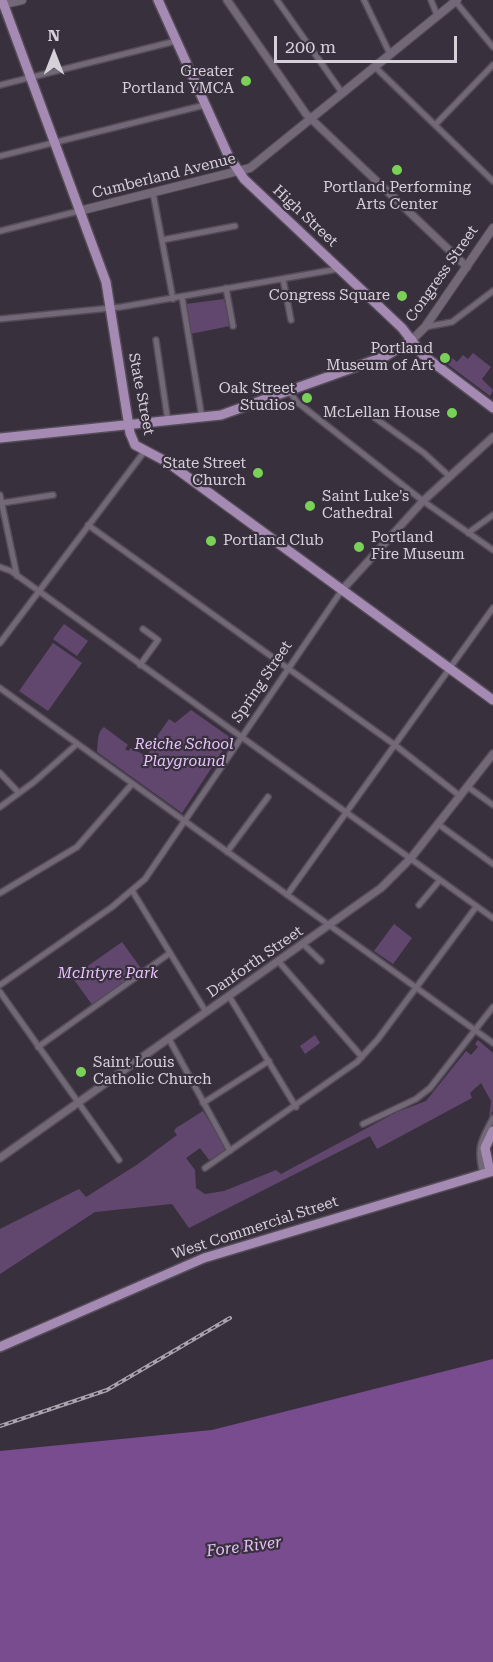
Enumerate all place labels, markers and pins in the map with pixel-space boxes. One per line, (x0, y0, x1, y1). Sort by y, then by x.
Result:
place label: Greater Portland YMCA (122, 63, 234, 98)
marker: Greater Portland YMCA (239, 74, 253, 88)
marker: Portland Performing Arts Center (390, 163, 404, 177)
place label: Portland Performing Arts Center (323, 179, 471, 214)
place label: Congress Square (269, 287, 390, 305)
marker: Congress Square (395, 289, 409, 303)
place label: Portland Museum of Art (326, 340, 433, 375)
marker: Portland Museum of Art (438, 351, 452, 365)
place label: Oak Street Studios (219, 380, 295, 415)
marker: Oak Street Studios (300, 391, 314, 405)
place label: McLellan House (323, 404, 440, 422)
marker: McLellan House (445, 406, 459, 420)
place label: State Street Church (163, 455, 246, 490)
marker: State Street Church (251, 466, 265, 480)
place label: Saint Luke's Cathedral (322, 488, 409, 523)
marker: Saint Luke's Cathedral (303, 499, 317, 513)
place label: Portland Fire Museum (371, 529, 465, 564)
place label: Portland Club (223, 532, 324, 550)
marker: Portland Club (204, 534, 218, 548)
marker: Portland Fire Museum (352, 540, 366, 554)
place label: Saint Louis Catholic Church (93, 1054, 212, 1089)
marker: Saint Louis Catholic Church (74, 1065, 88, 1079)

